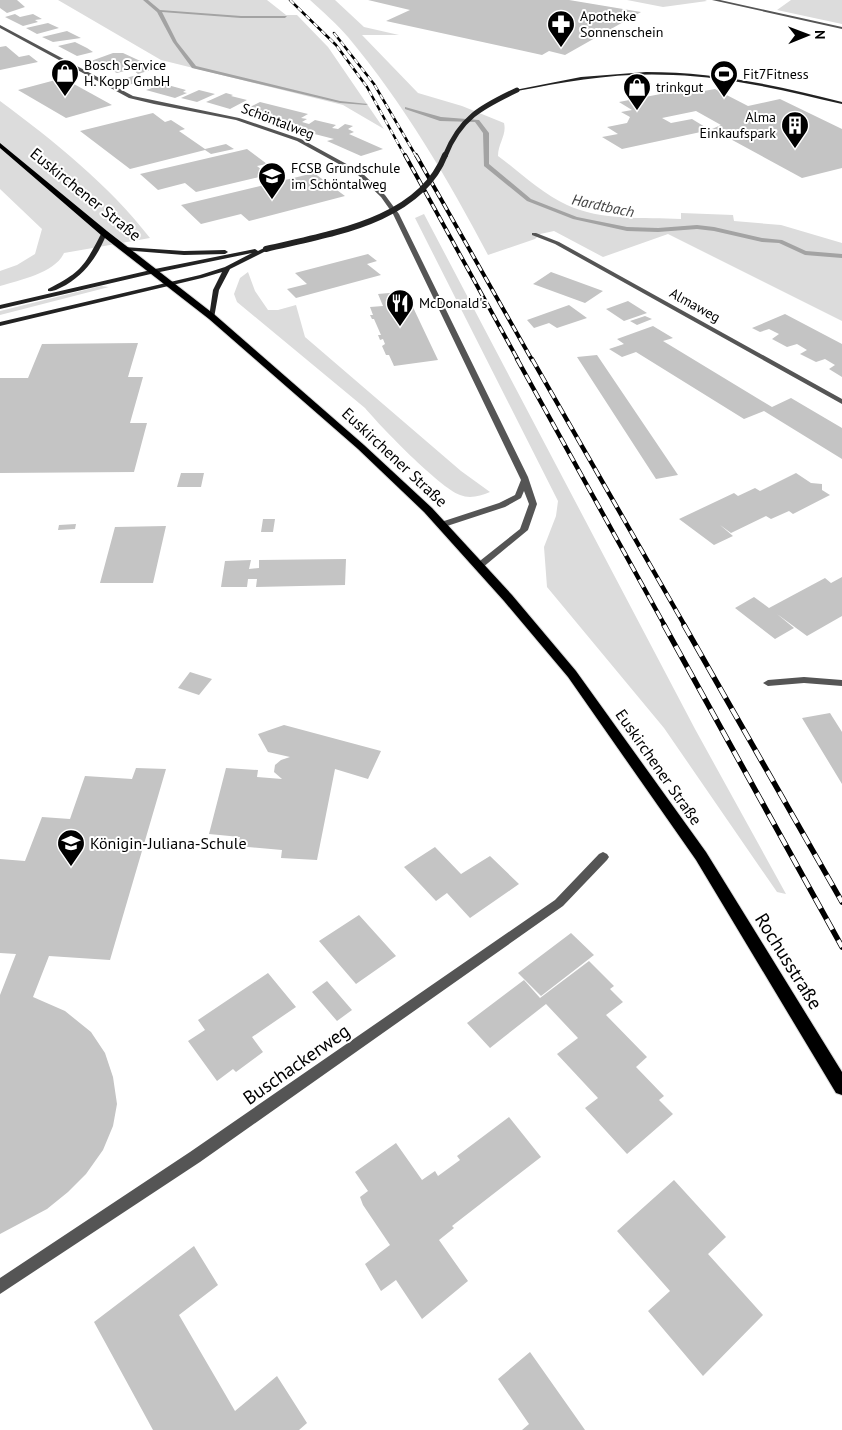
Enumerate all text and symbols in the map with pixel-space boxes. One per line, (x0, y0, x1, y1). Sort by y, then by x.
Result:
place label: Apotheke Sonnenschein (580, 7, 663, 41)
pharmacy icon: Apotheke Sonnenschein (546, 9, 576, 48)
north arrow (782, 10, 832, 60)
text: N (811, 30, 829, 40)
place label: Bosch Service H. Kopp GmbH (84, 56, 170, 90)
shop icon: Bosch Service H. Kopp GmbH (50, 58, 80, 97)
sports icon: Fit7Fitness (709, 59, 739, 98)
place label: Fit7Fitness (743, 65, 809, 83)
shop icon: trinkgut (622, 72, 652, 111)
place label: trinkgut (656, 78, 704, 96)
street label: Schöntalweg (239, 99, 317, 143)
place label: Alma Einkaufspark (700, 108, 776, 142)
building icon: Alma Einkaufspark (780, 110, 810, 149)
street label: Euskirchener Straße (27, 143, 145, 245)
place label: FCSB Grundschule im Schöntalweg (291, 159, 400, 193)
school or university icon: FCSB Grundschule im Schöntalweg (257, 161, 287, 200)
water label: Hardtbach (570, 190, 636, 221)
street label: Almaweg (666, 284, 724, 326)
restaurant icon: McDonald's (385, 288, 415, 327)
place label: McDonald's (419, 294, 487, 312)
street label: Euskirchener Straße (338, 403, 452, 511)
street label: Euskirchener Straße (612, 705, 706, 829)
school or university icon: Königin-Juliana-Schule (56, 828, 86, 867)
place label: Königin-Juliana-Schule (90, 833, 247, 853)
street label: Rochusstraße (750, 908, 828, 1014)
street label: Buschackerweg (238, 1018, 354, 1110)

